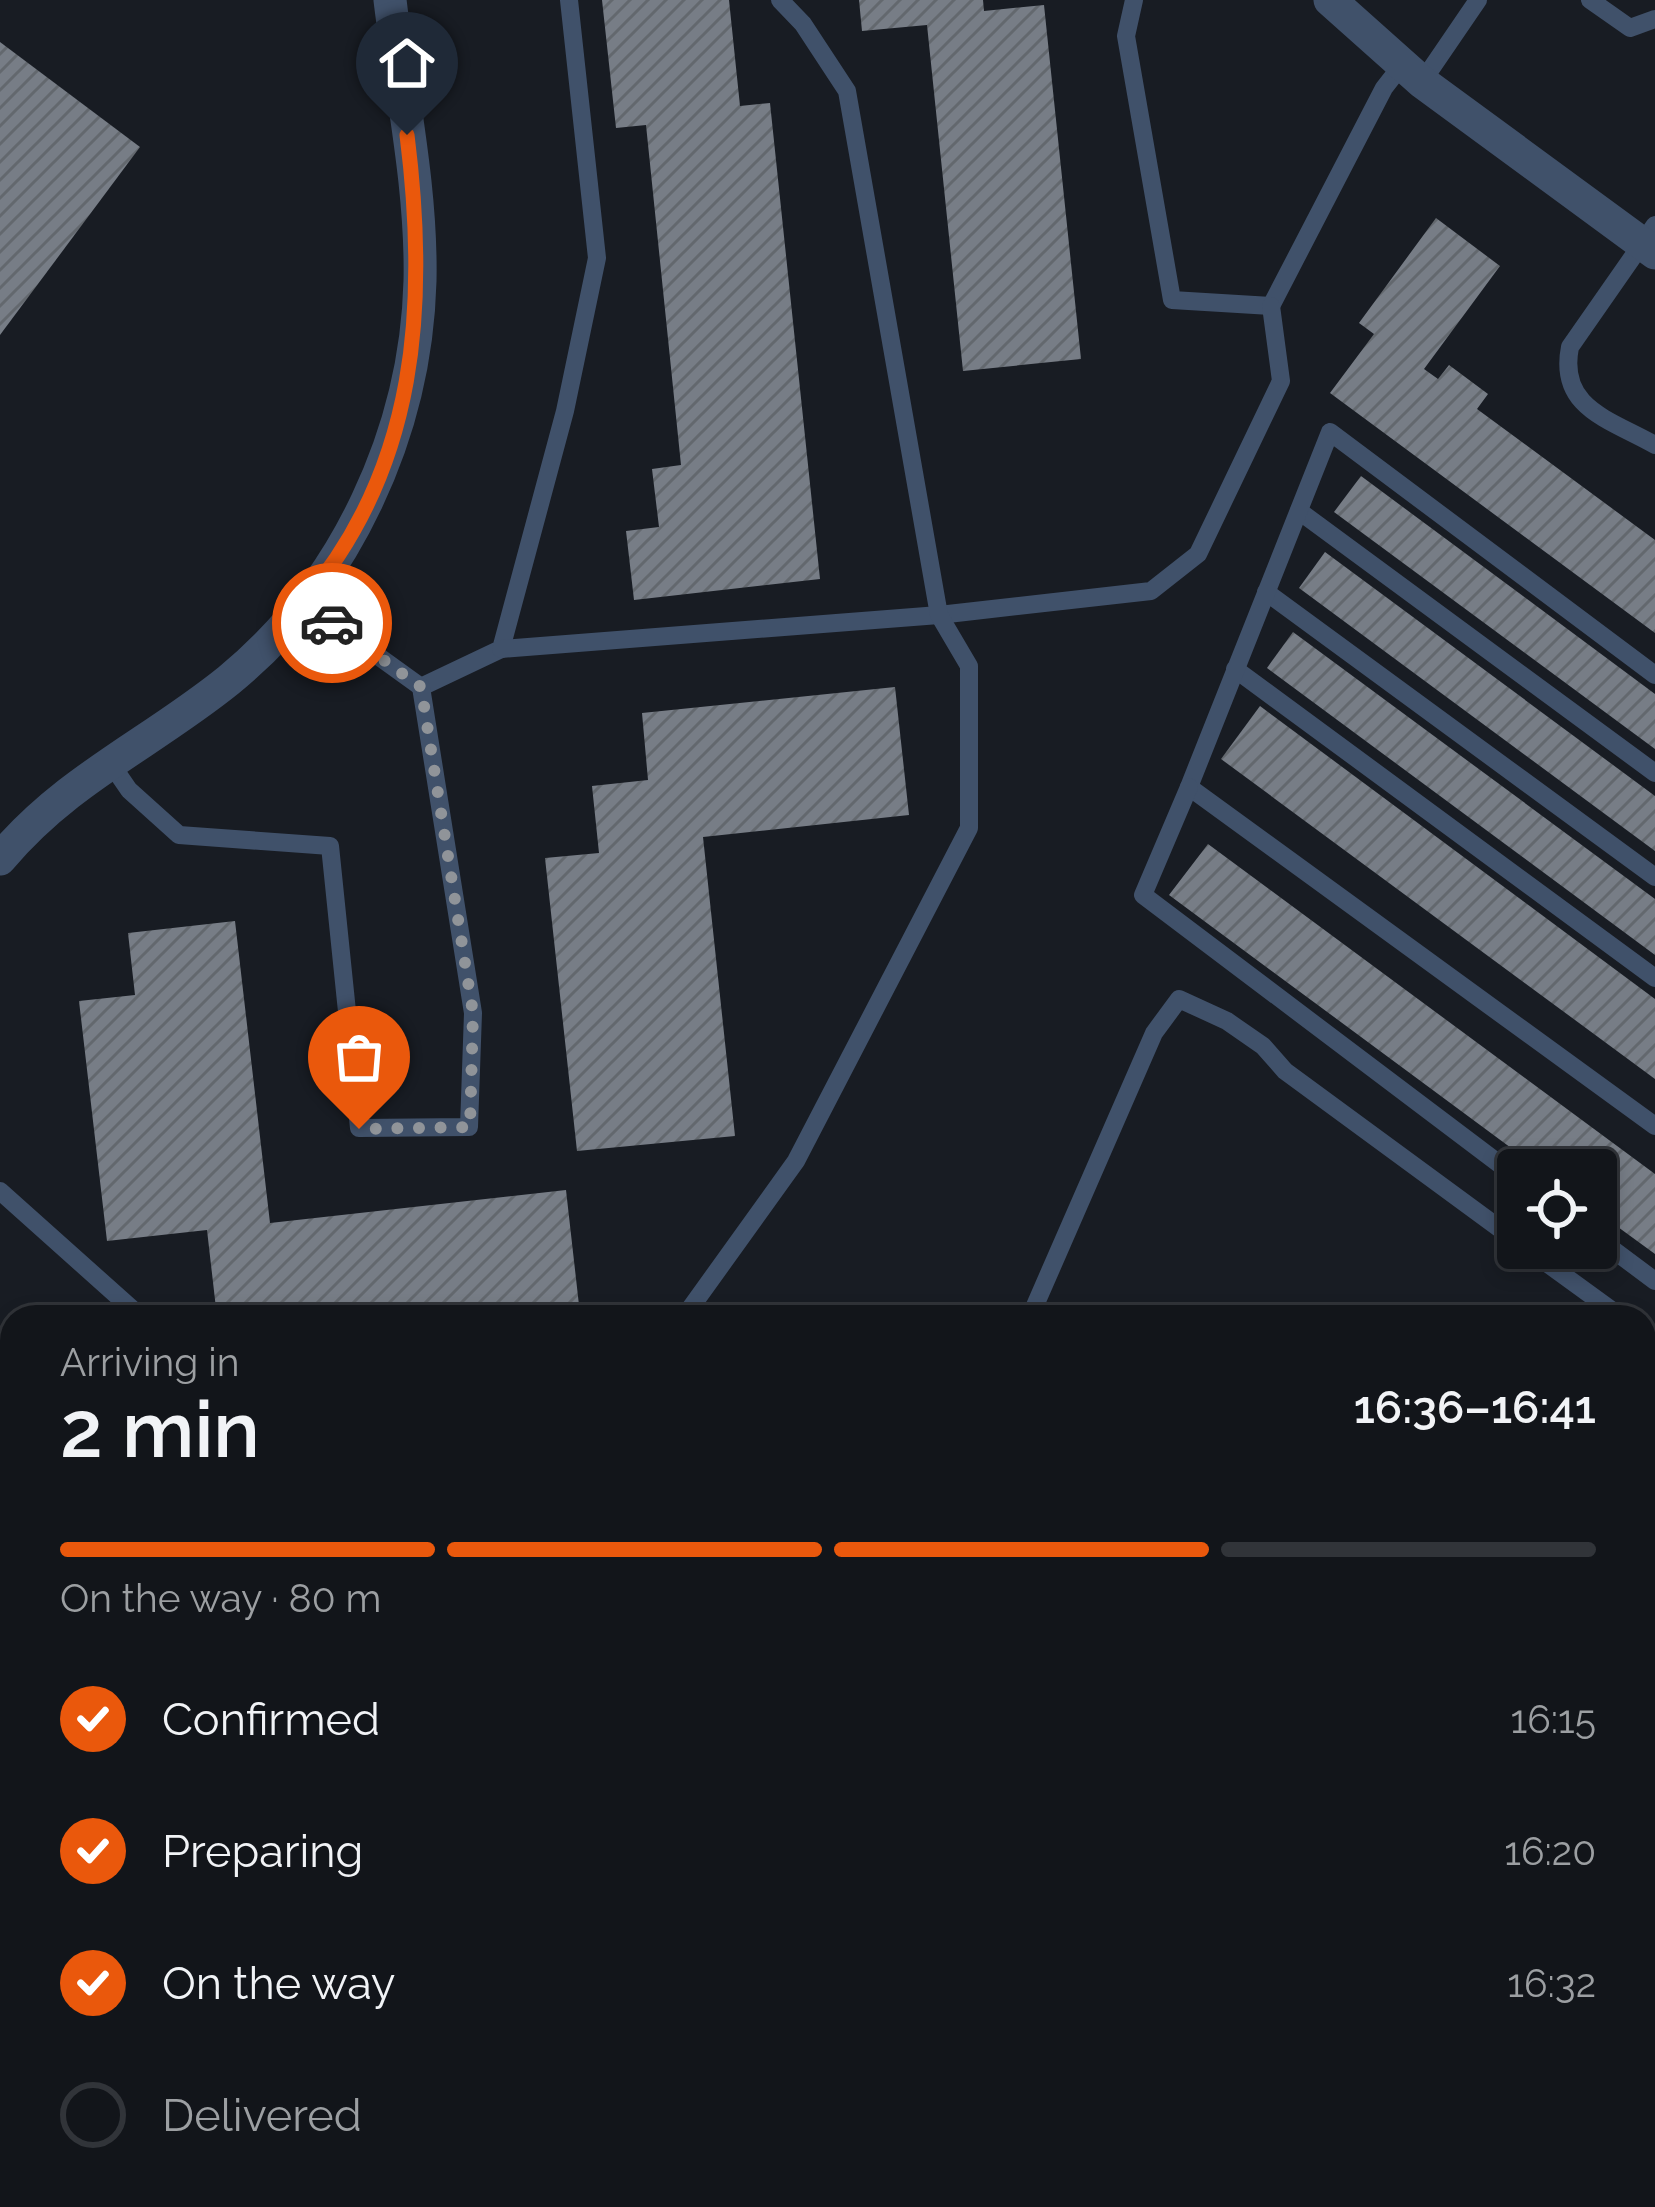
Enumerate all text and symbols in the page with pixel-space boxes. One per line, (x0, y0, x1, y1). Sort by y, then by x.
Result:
pin (356, 12, 458, 135)
icon: home (374, 30, 440, 96)
courier (272, 563, 392, 683)
icon: car (299, 590, 365, 656)
pin (308, 1006, 410, 1129)
icon: bag (326, 1024, 392, 1090)
map controls (1497, 1149, 1617, 1269)
button: locate (1497, 1149, 1617, 1269)
text: Arriving in (60, 1339, 240, 1385)
text: 16:36–16:41 (1354, 1381, 1596, 1434)
text: 2 min (60, 1384, 260, 1475)
text: On the way · 80 m (60, 1575, 381, 1621)
icon: check (60, 1686, 126, 1752)
text: Confirmed (162, 1693, 380, 1746)
text: 16:15 (1511, 1696, 1596, 1742)
icon: check (60, 1818, 126, 1884)
text: Preparing (162, 1825, 363, 1878)
text: 16:20 (1504, 1828, 1596, 1874)
icon: check (60, 1950, 126, 2016)
text: On the way (162, 1957, 396, 2010)
text: 16:32 (1507, 1960, 1596, 2006)
text: Delivered (162, 2089, 362, 2142)

